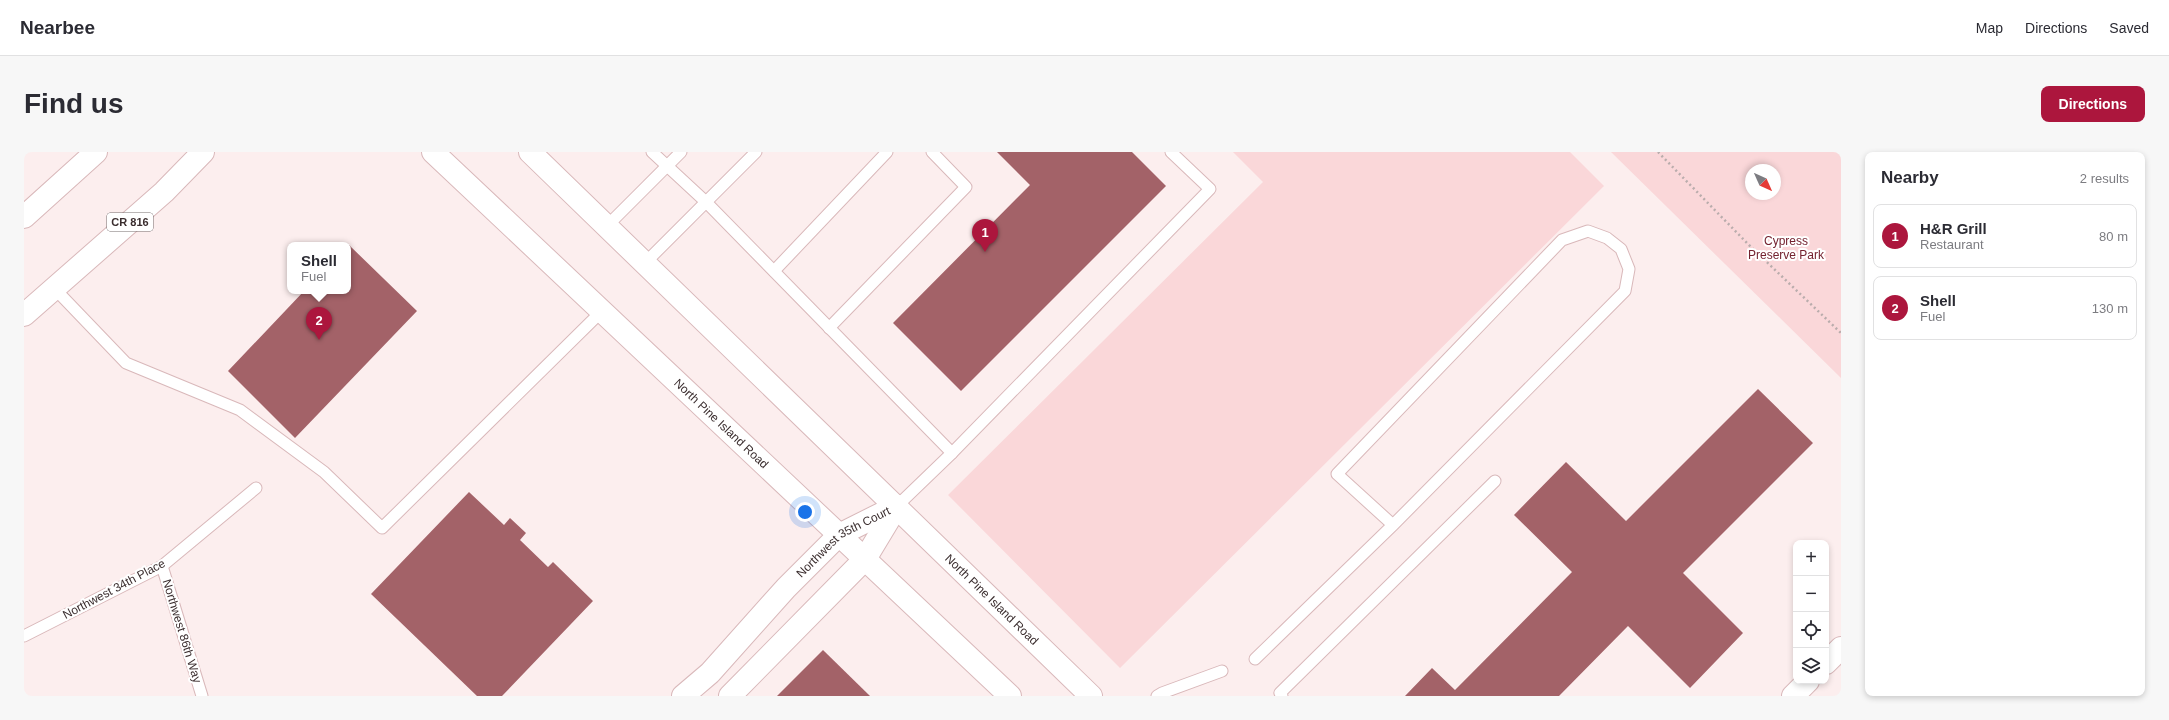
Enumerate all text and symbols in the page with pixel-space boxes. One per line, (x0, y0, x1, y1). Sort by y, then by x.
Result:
text: Nearbee (20, 17, 95, 38)
text: Map (1976, 20, 2003, 36)
text: Directions (2025, 20, 2087, 36)
text: Saved (2109, 20, 2149, 36)
button: Directions (2041, 86, 2145, 122)
text: Find us (24, 88, 124, 119)
north arrow (1745, 164, 1781, 200)
text: Nearby (1881, 168, 1939, 187)
text: 2 results (2080, 171, 2129, 186)
road number: CR 816 (107, 213, 153, 231)
pin: 1 (972, 219, 998, 252)
text: H&R Grill (1920, 220, 1987, 237)
text: 1 (1891, 229, 1899, 244)
text: 80 m (2099, 229, 2128, 244)
park label: Cypress Preserve Park (1748, 234, 1825, 262)
text: Restaurant (1920, 237, 1984, 252)
popup (287, 242, 351, 294)
text: Shell (301, 252, 337, 269)
text: Fuel (301, 269, 326, 284)
text: Shell (1920, 292, 1956, 309)
text: 2 (1891, 301, 1899, 316)
text: 130 m (2092, 301, 2128, 316)
pin: 2 (306, 307, 332, 340)
text: Fuel (1920, 309, 1945, 324)
street label: North Pine Island Road (671, 376, 771, 471)
your location (795, 502, 815, 522)
street label: Northwest 35th Court (794, 503, 893, 580)
map controls (1793, 540, 1829, 684)
button: + (1793, 540, 1829, 576)
street label: North Pine Island Road (942, 551, 1041, 648)
street label: Northwest 34th Place (60, 556, 168, 622)
button: − (1793, 576, 1829, 612)
street label: Northwest 86th Way (160, 577, 204, 685)
button: locate (1793, 612, 1829, 648)
button: layers (1793, 648, 1829, 684)

